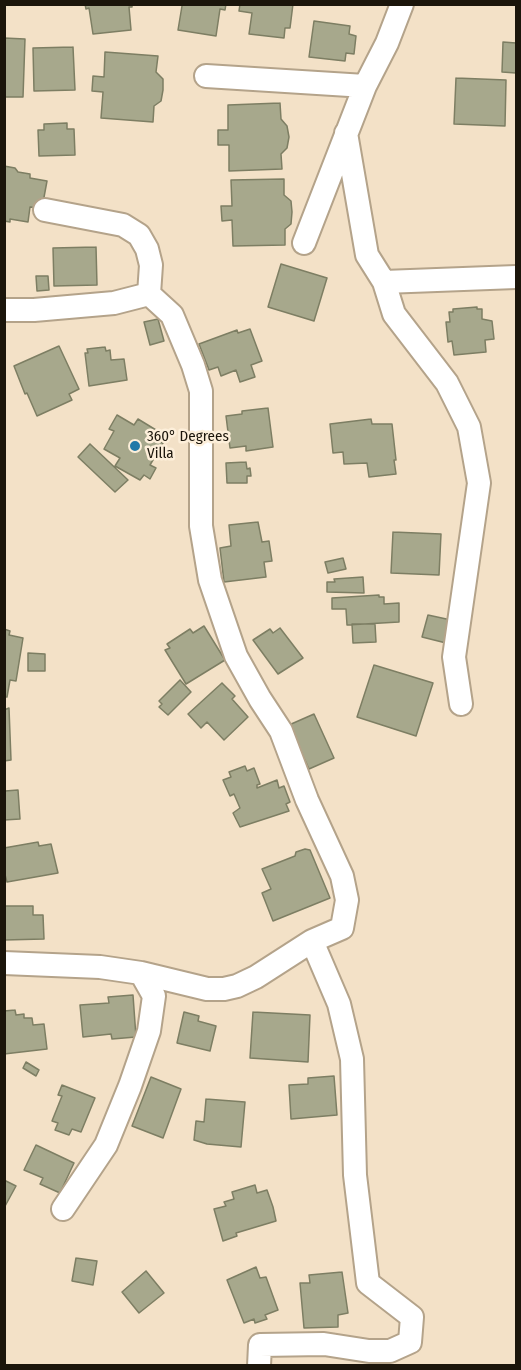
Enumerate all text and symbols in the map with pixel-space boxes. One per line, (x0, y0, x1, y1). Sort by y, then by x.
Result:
place label: 360° Degrees Villa (147, 428, 229, 463)
marker: 360° Degrees Villa (128, 439, 142, 453)

